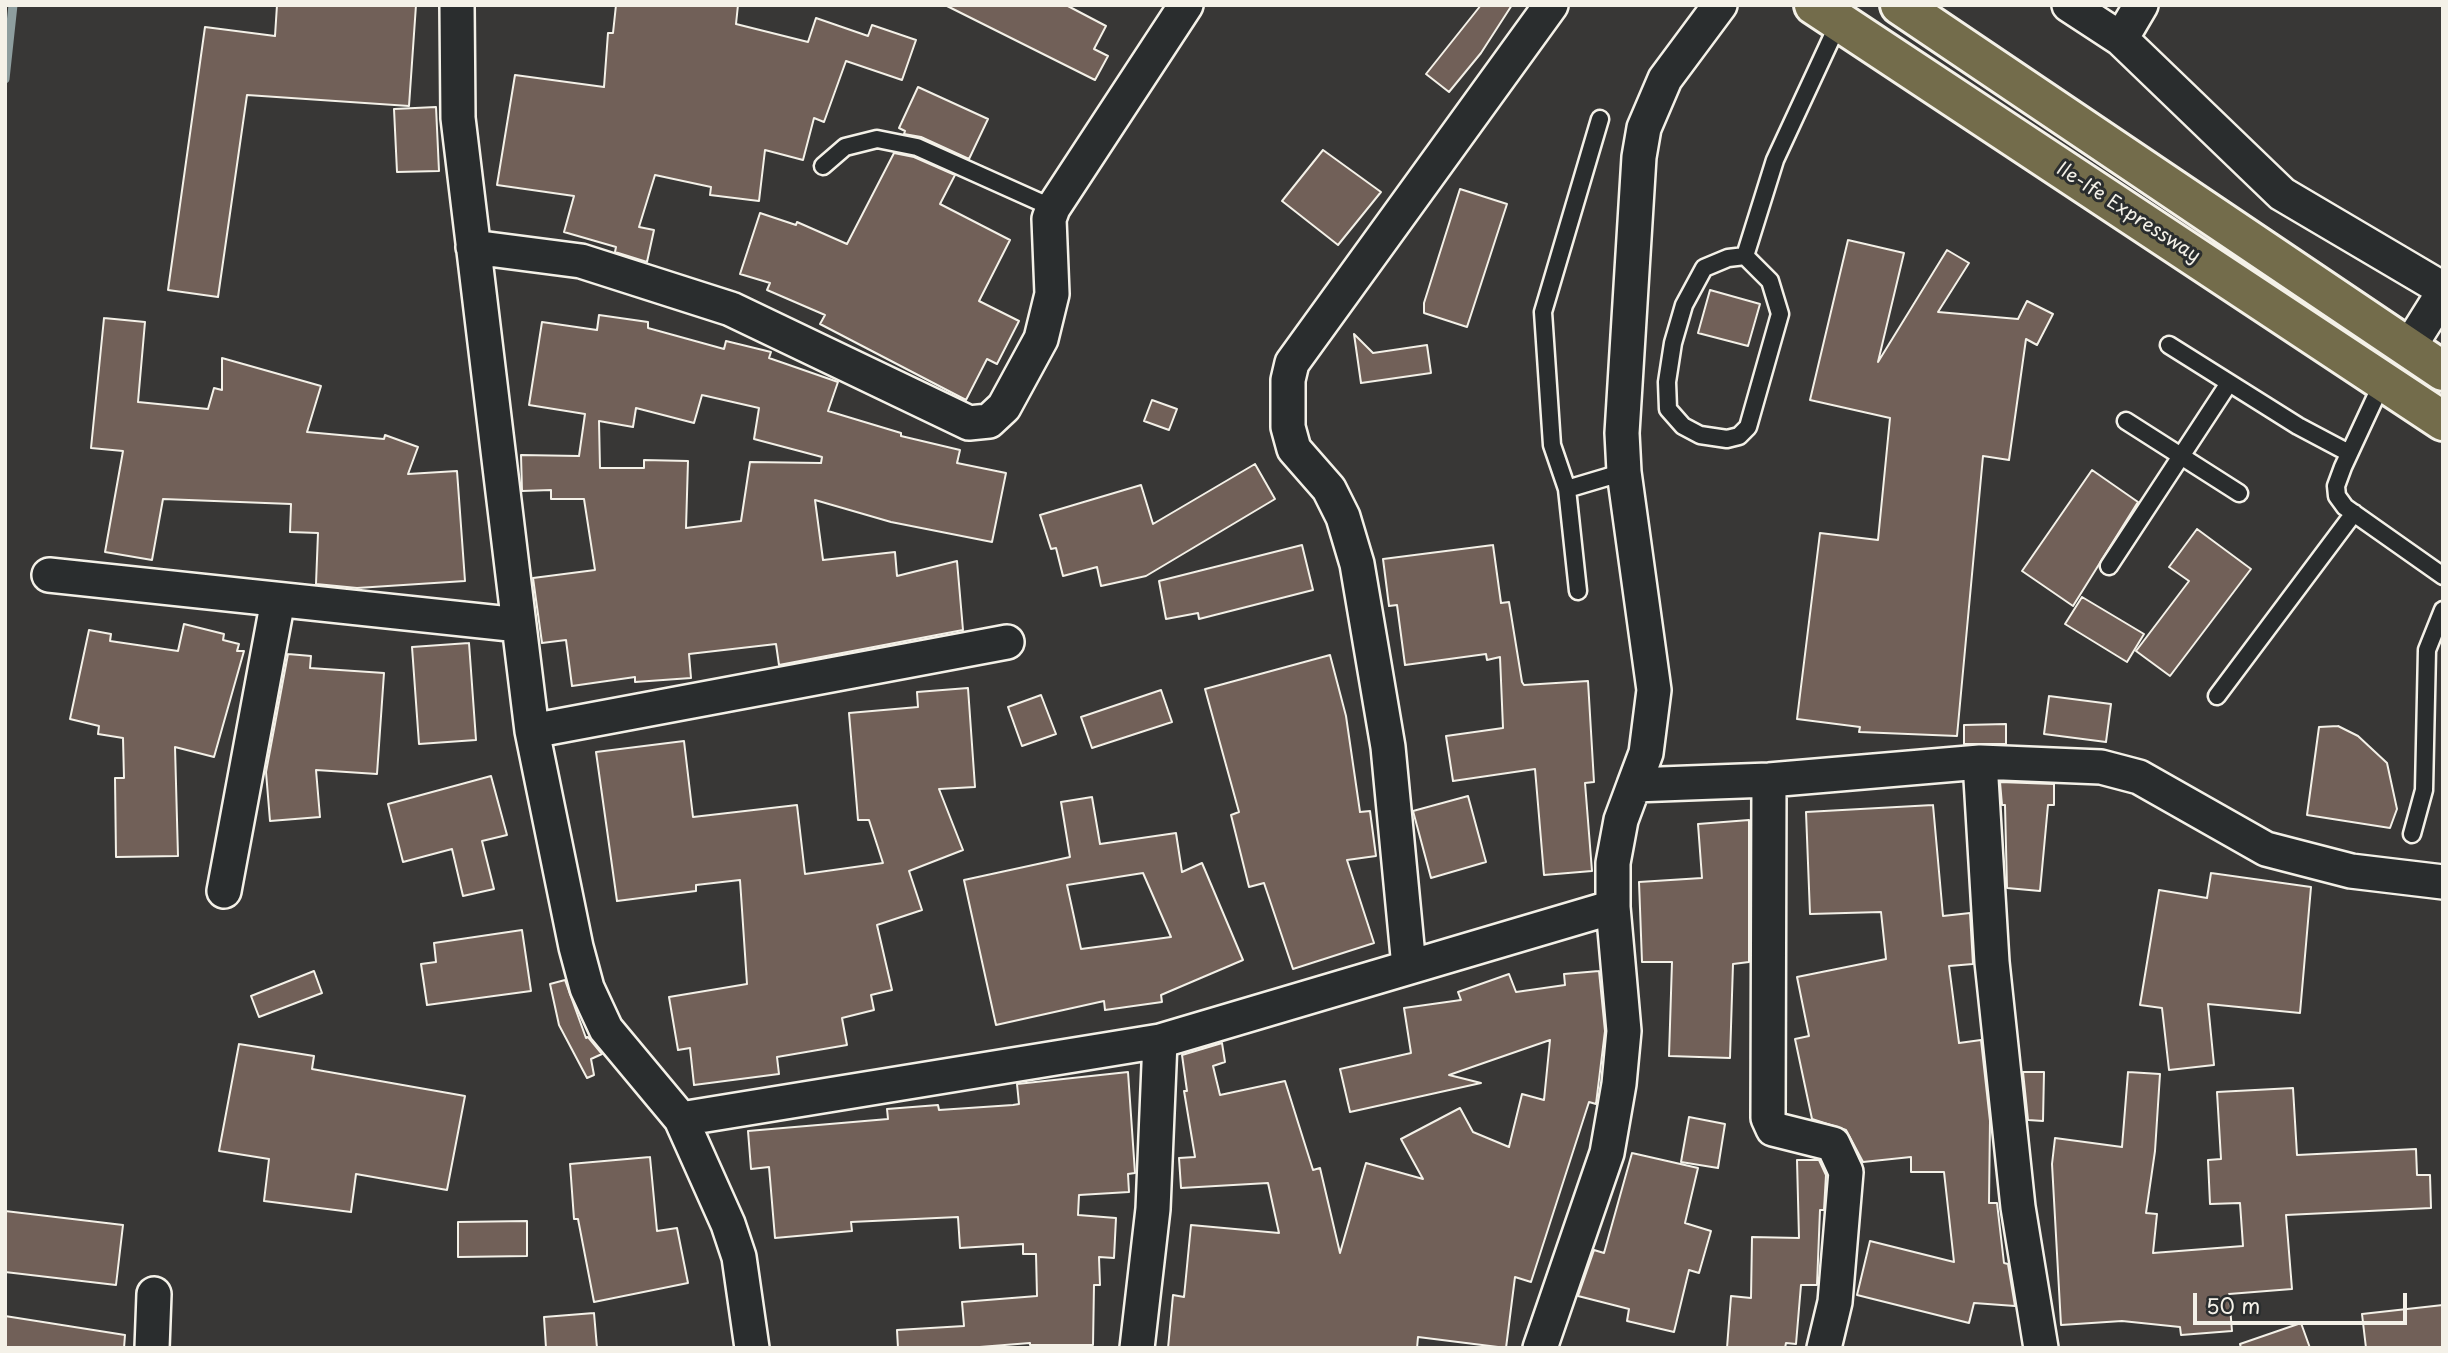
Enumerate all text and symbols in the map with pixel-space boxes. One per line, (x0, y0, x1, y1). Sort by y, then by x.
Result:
street label: Ile-Ife Expressway (2052, 158, 2204, 268)
scale bar (2196, 1280, 2410, 1324)
text: 50 m (2206, 1289, 2260, 1321)

